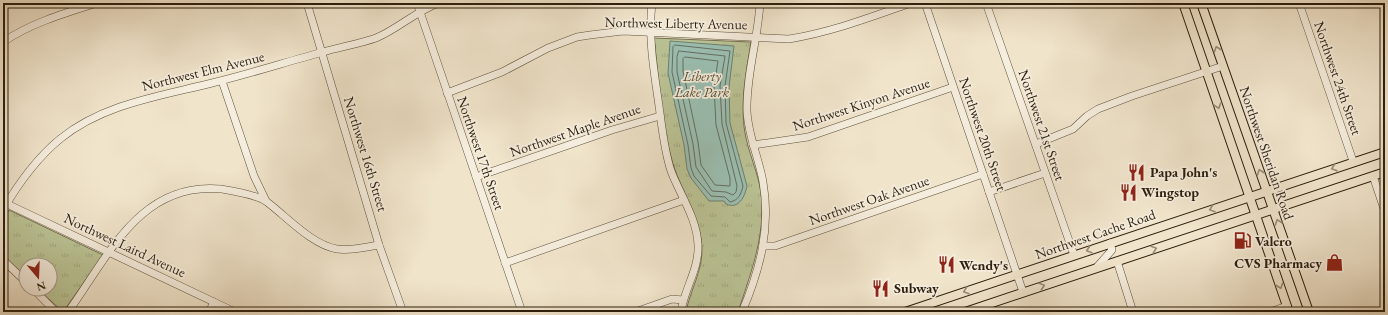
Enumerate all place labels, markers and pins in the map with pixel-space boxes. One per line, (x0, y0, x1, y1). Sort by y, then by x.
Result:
restaurant icon: Papa John's (1127, 162, 1147, 182)
place label: Papa John's (1150, 163, 1217, 181)
restaurant icon: Wingstop (1118, 182, 1138, 202)
place label: Wingstop (1141, 183, 1199, 201)
fuel station icon: Valero (1232, 231, 1252, 251)
place label: Valero (1255, 232, 1292, 250)
shop icon: CVS Pharmacy (1325, 253, 1345, 273)
place label: CVS Pharmacy (1234, 254, 1322, 272)
restaurant icon: Wendy's (936, 255, 956, 275)
place label: Wendy's (959, 256, 1008, 274)
restaurant icon: Subway (871, 278, 891, 298)
place label: Subway (894, 279, 939, 297)

